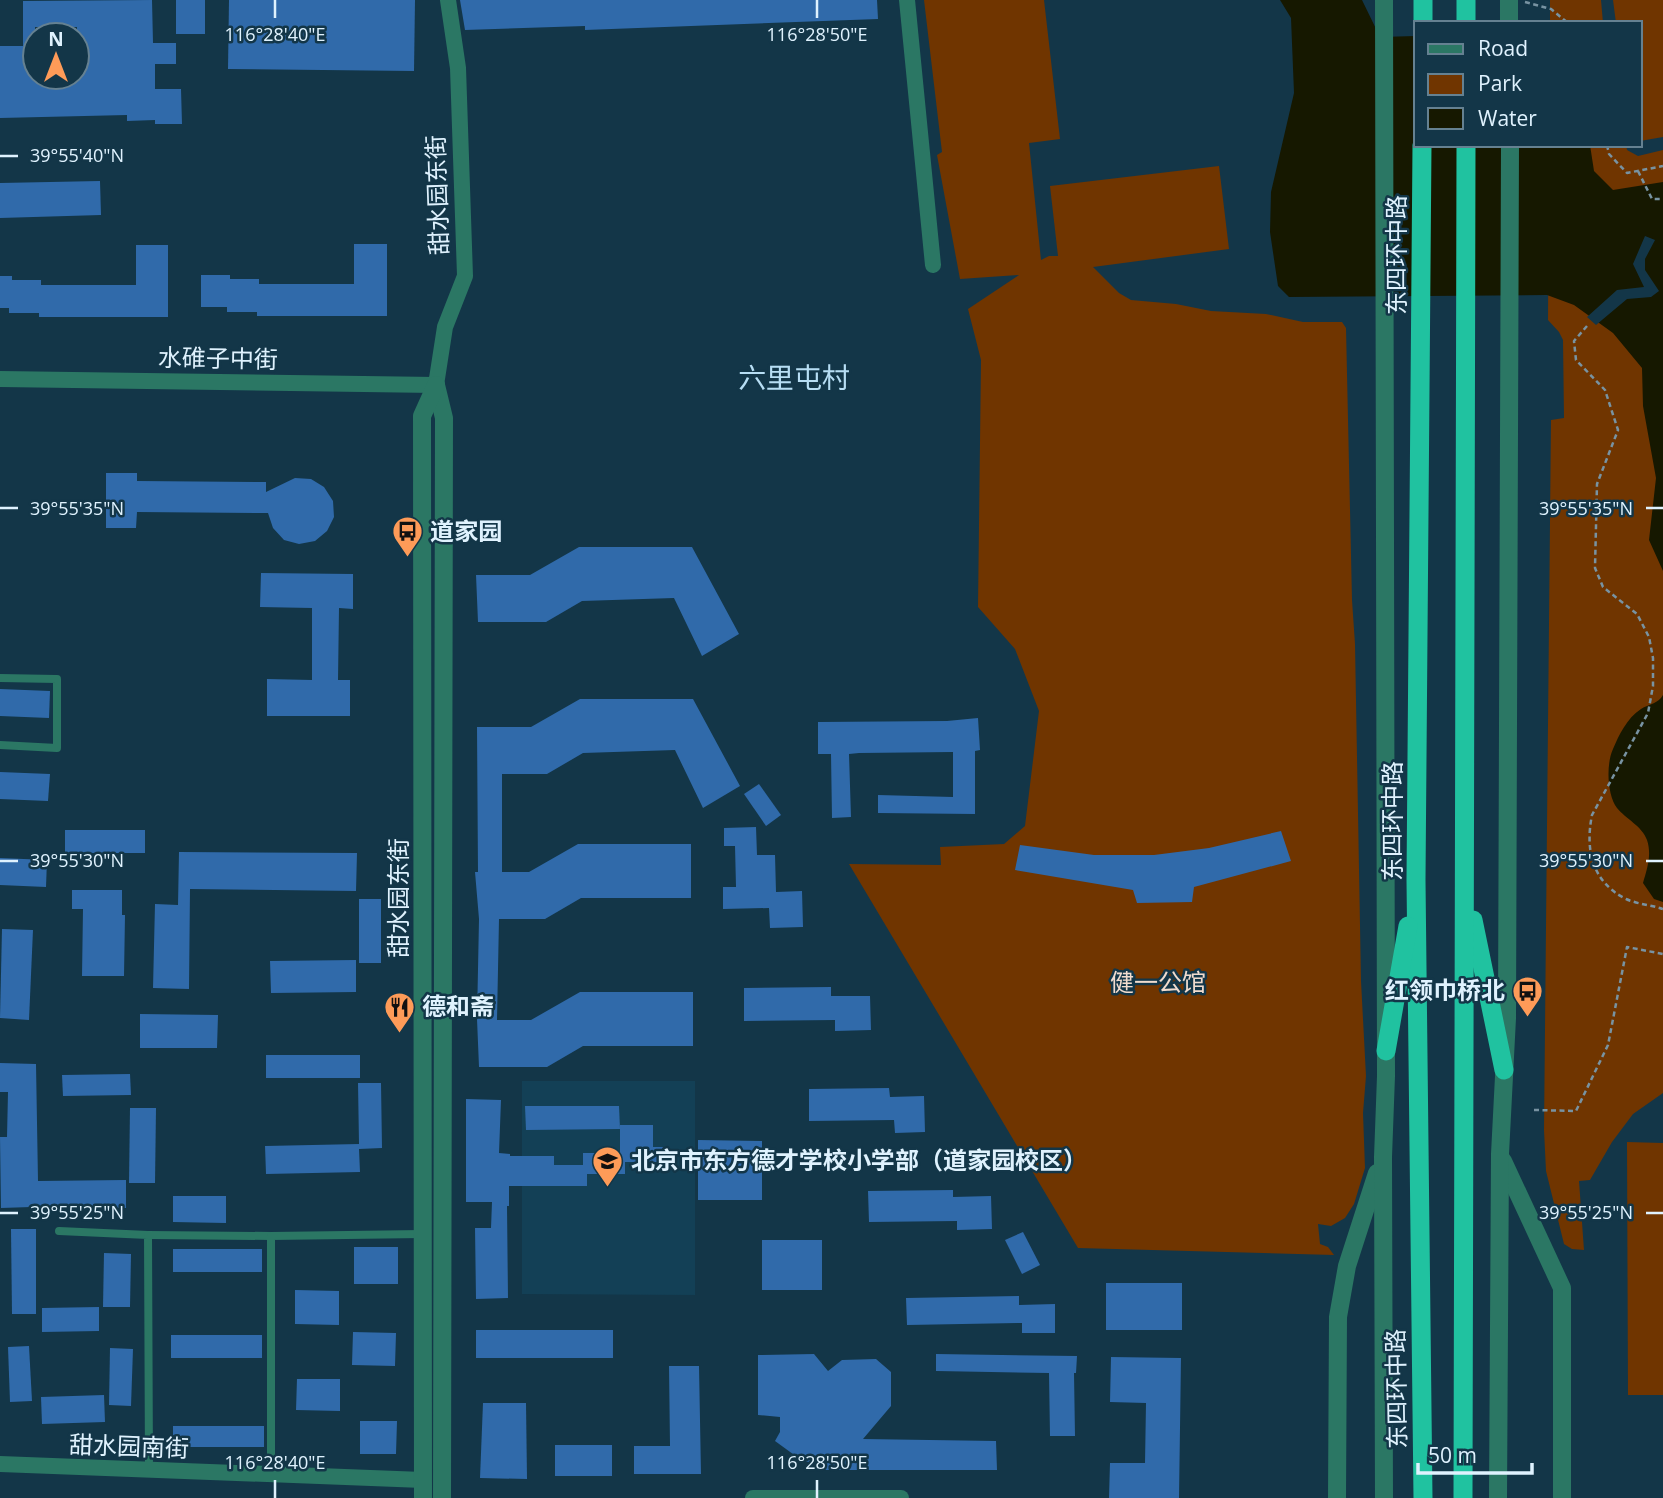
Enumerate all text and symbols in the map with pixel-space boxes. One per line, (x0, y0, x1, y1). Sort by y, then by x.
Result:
north arrow (21, 21, 91, 91)
legend (1414, 21, 1642, 147)
text: 116°28'40"E (225, 22, 325, 46)
text: 116°28'50"E (767, 22, 867, 46)
text: N (48, 26, 64, 52)
text: Road (1478, 34, 1528, 62)
text: Park (1478, 69, 1522, 97)
text: Water (1478, 104, 1537, 132)
street label: 甜水园东街 (418, 135, 455, 256)
text: 39°55'40"N (30, 143, 124, 167)
street label: 东四环中路 (1379, 195, 1412, 315)
street label: 水碓子中街 (158, 340, 278, 375)
district label: 六里屯村 (738, 358, 850, 396)
text: 39°55'35"N (30, 496, 124, 520)
text: 39°55'35"N (1539, 496, 1633, 520)
place label: 道家园 (430, 514, 502, 547)
bus stop icon: 道家园 (390, 515, 424, 559)
street label: 东四环中路 (1375, 761, 1408, 881)
street label: 甜水园东街 (381, 838, 414, 958)
text: 39°55'30"N (30, 848, 124, 872)
text: 39°55'30"N (1539, 848, 1633, 872)
park label: 健一公馆 (1110, 965, 1206, 998)
place label: 红领巾桥北 (1385, 973, 1505, 1006)
bus stop icon: 红领巾桥北 (1511, 974, 1545, 1018)
place label: 德和斋 (422, 989, 494, 1022)
restaurant icon: 德和斋 (382, 990, 416, 1034)
place label: 北京市东方德才学校小学部（道家园校区） (631, 1143, 1087, 1176)
school or university icon: 北京市东方德才学校小学部（道家园校区） (591, 1144, 625, 1188)
text: 39°55'25"N (30, 1200, 124, 1224)
text: 39°55'25"N (1539, 1200, 1633, 1224)
street label: 东四环中路 (1378, 1329, 1413, 1449)
street label: 甜水园南街 (69, 1427, 190, 1464)
scale bar (1418, 1432, 1532, 1476)
text: 50 m (1428, 1441, 1477, 1469)
text: 116°28'40"E (225, 1450, 325, 1474)
text: 116°28'50"E (767, 1450, 867, 1474)

